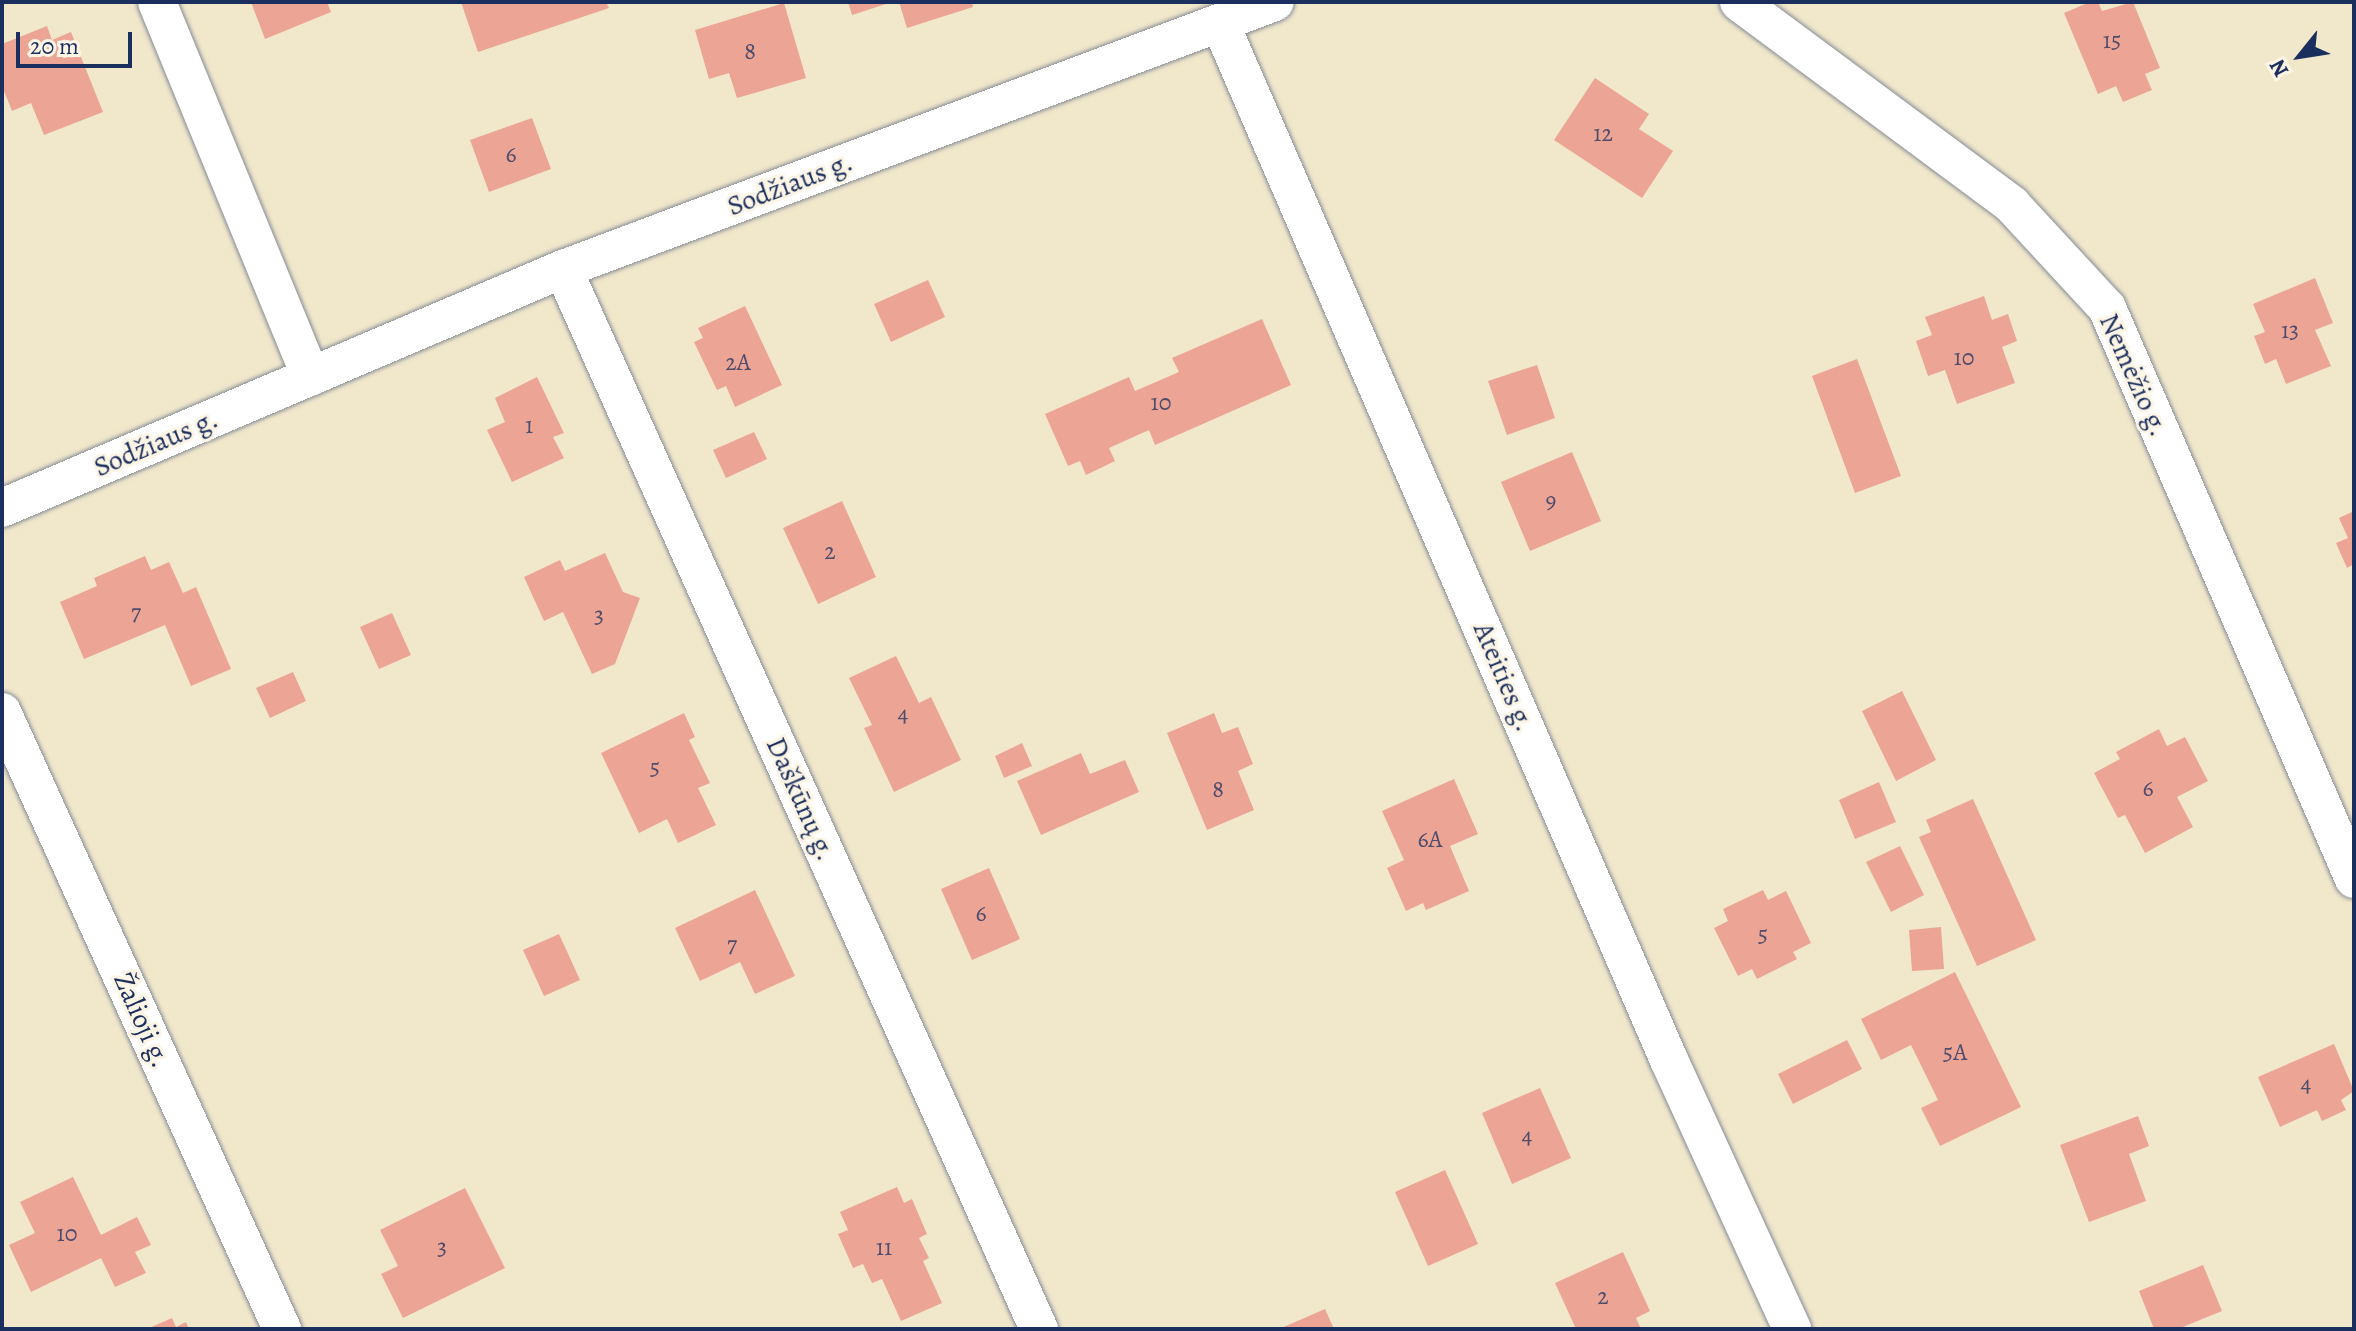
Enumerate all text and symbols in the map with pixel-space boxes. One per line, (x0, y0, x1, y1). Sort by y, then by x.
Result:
scale bar (20, 16, 136, 66)
north arrow (2260, 16, 2340, 96)
house number: 15 (2103, 27, 2121, 55)
text: 20 m (30, 30, 79, 62)
house number: 8 (744, 38, 756, 66)
text: N (2262, 54, 2296, 82)
house number: 12 (1593, 120, 1613, 148)
house number: 6 (505, 141, 517, 169)
street label: Sodžiaus g. (723, 145, 857, 223)
street label: Nemėžio g. (2092, 308, 2176, 442)
house number: 13 (2281, 317, 2299, 345)
house number: 10 (1954, 344, 1974, 372)
house number: 2A (725, 349, 751, 377)
house number: 10 (1151, 389, 1171, 417)
street label: Sodžiaus g. (89, 402, 223, 484)
house number: 1 (525, 412, 533, 440)
house number: 9 (1546, 487, 1556, 515)
house number: 2 (824, 538, 836, 566)
house number: 7 (131, 599, 141, 627)
house number: 3 (594, 602, 604, 630)
street label: Ateities g. (1466, 617, 1542, 737)
house number: 4 (898, 700, 908, 728)
street label: Daškūnų g. (759, 732, 843, 866)
house number: 5 (650, 754, 660, 782)
house number: 6 (2142, 775, 2154, 803)
house number: 8 (1212, 776, 1224, 804)
house number: 6A (1417, 826, 1443, 854)
house number: 6 (975, 900, 987, 928)
house number: 5 (1758, 921, 1768, 949)
house number: 7 (727, 931, 737, 959)
street label: Žalioji g. (106, 967, 178, 1073)
house number: 5A (1943, 1039, 1967, 1067)
house number: 4 (2301, 1070, 2311, 1098)
house number: 4 (1522, 1122, 1532, 1150)
house number: 10 (57, 1220, 77, 1248)
house number: 3 (437, 1234, 447, 1262)
house number: 11 (876, 1234, 892, 1262)
house number: 2 (1597, 1283, 1609, 1311)

